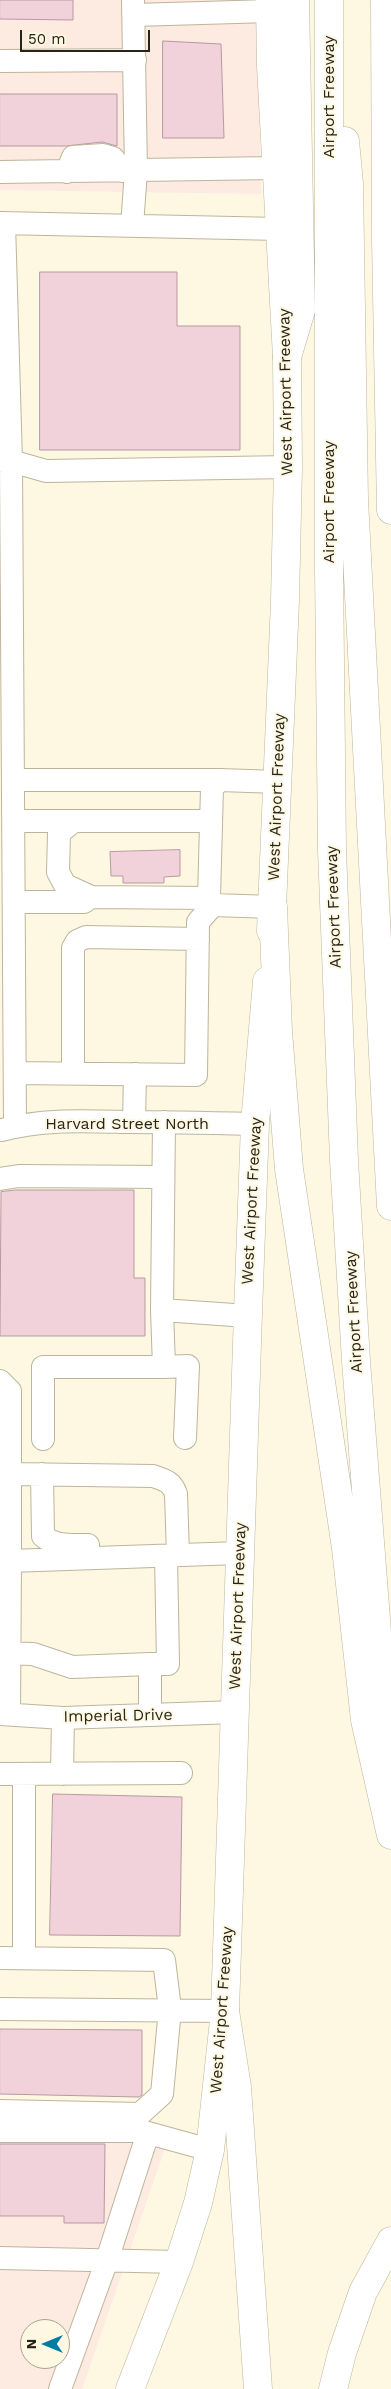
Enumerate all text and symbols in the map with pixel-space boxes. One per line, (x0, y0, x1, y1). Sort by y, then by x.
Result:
scale bar (22, 20, 152, 52)
text: 50 m (28, 30, 65, 48)
street label: Airport Freeway (319, 36, 339, 158)
street label: West Airport Freeway (275, 308, 297, 476)
street label: Airport Freeway (319, 441, 339, 563)
street label: West Airport Freeway (264, 713, 290, 881)
street label: Airport Freeway (322, 845, 346, 969)
street label: Harvard Street North (45, 1114, 209, 1134)
street label: West Airport Freeway (238, 1117, 266, 1285)
street label: Airport Freeway (341, 1250, 367, 1374)
street label: West Airport Freeway (225, 1522, 251, 1690)
street label: Imperial Drive (63, 1705, 173, 1727)
street label: West Airport Freeway (207, 1926, 237, 2094)
north arrow (20, 2319, 70, 2369)
text: N (23, 2339, 39, 2349)

